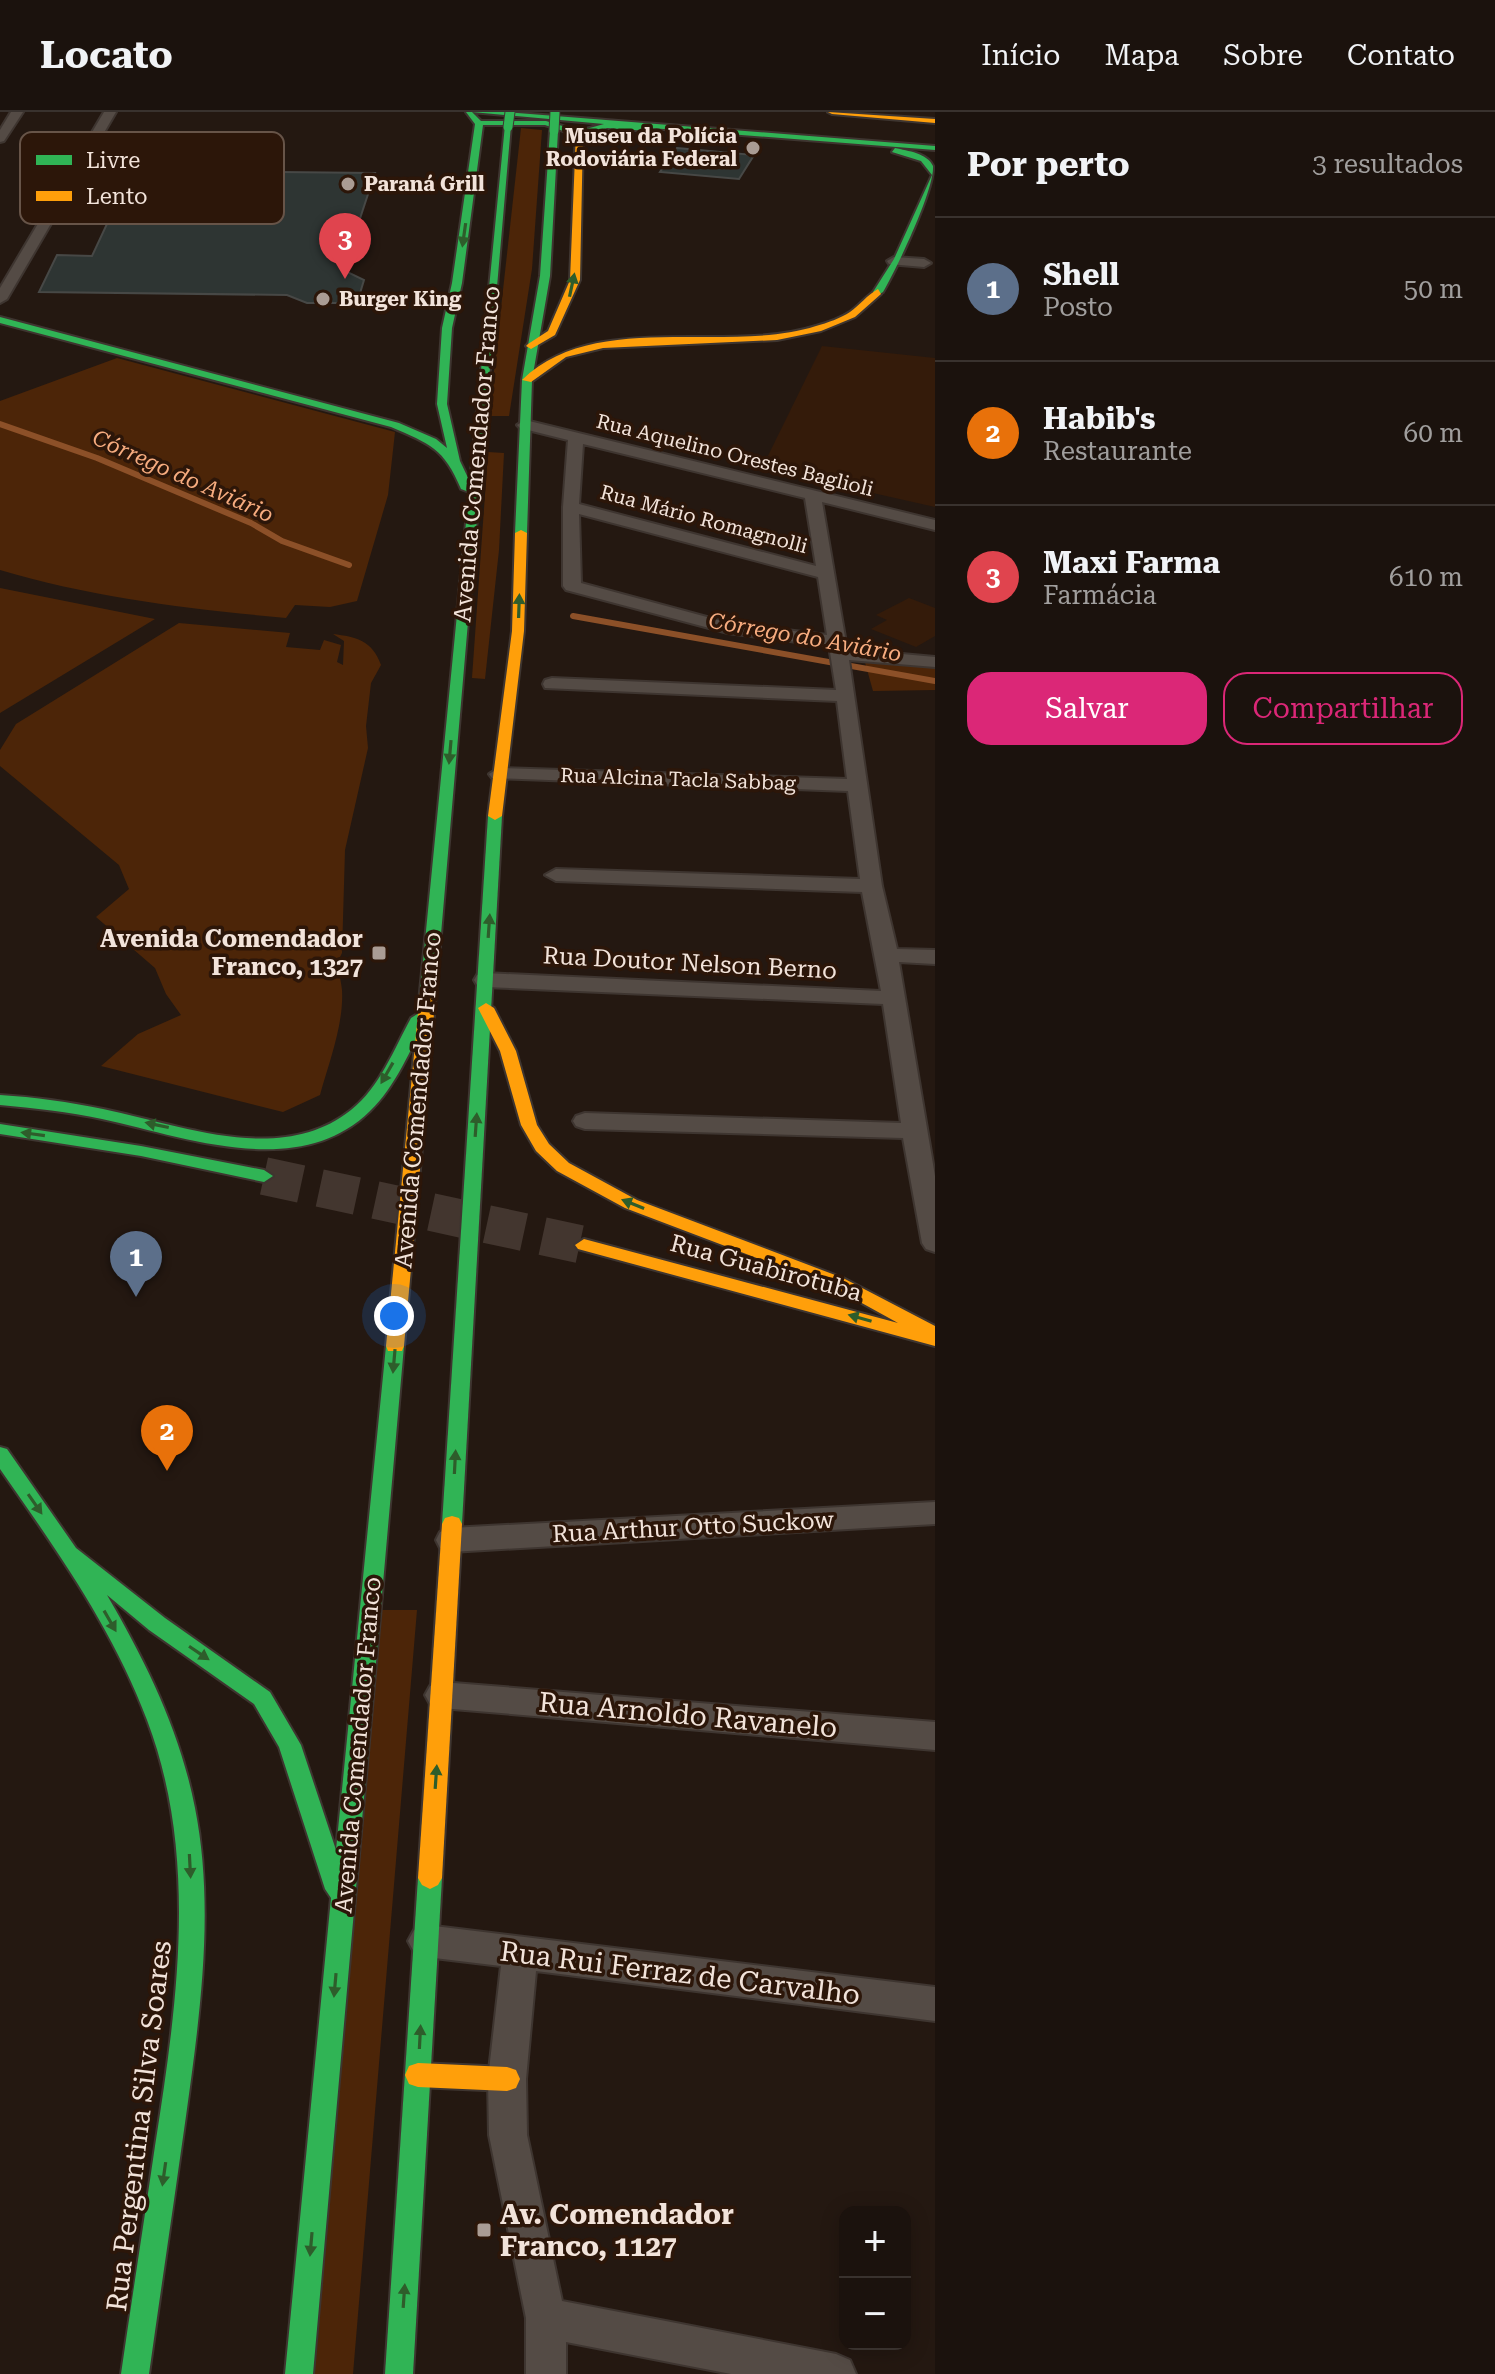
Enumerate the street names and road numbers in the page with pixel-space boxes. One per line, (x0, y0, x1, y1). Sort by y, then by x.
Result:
street label: Avenida Comendador Franco (448, 285, 506, 623)
street label: Rua Aquelino Orestes Baglioli (594, 409, 876, 501)
street label: Rua Mário Romagnolli (598, 480, 810, 558)
street label: Rua Alcina Tacla Sabbag (560, 763, 797, 795)
street label: Avenida Comendador Franco (389, 931, 447, 1269)
street label: Rua Doutor Nelson Berno (542, 941, 838, 985)
street label: Rua Guabirotuba (667, 1229, 865, 1307)
street label: Rua Arthur Otto Suckow (551, 1506, 835, 1548)
street label: Avenida Comendador Franco (329, 1576, 387, 1914)
street label: Rua Arnoldo Ravanelo (537, 1686, 839, 1744)
street label: Rua Rui Ferraz de Carvalho (498, 1935, 862, 2011)
street label: Rua Pergentina Silva Soares (100, 1939, 178, 2313)

